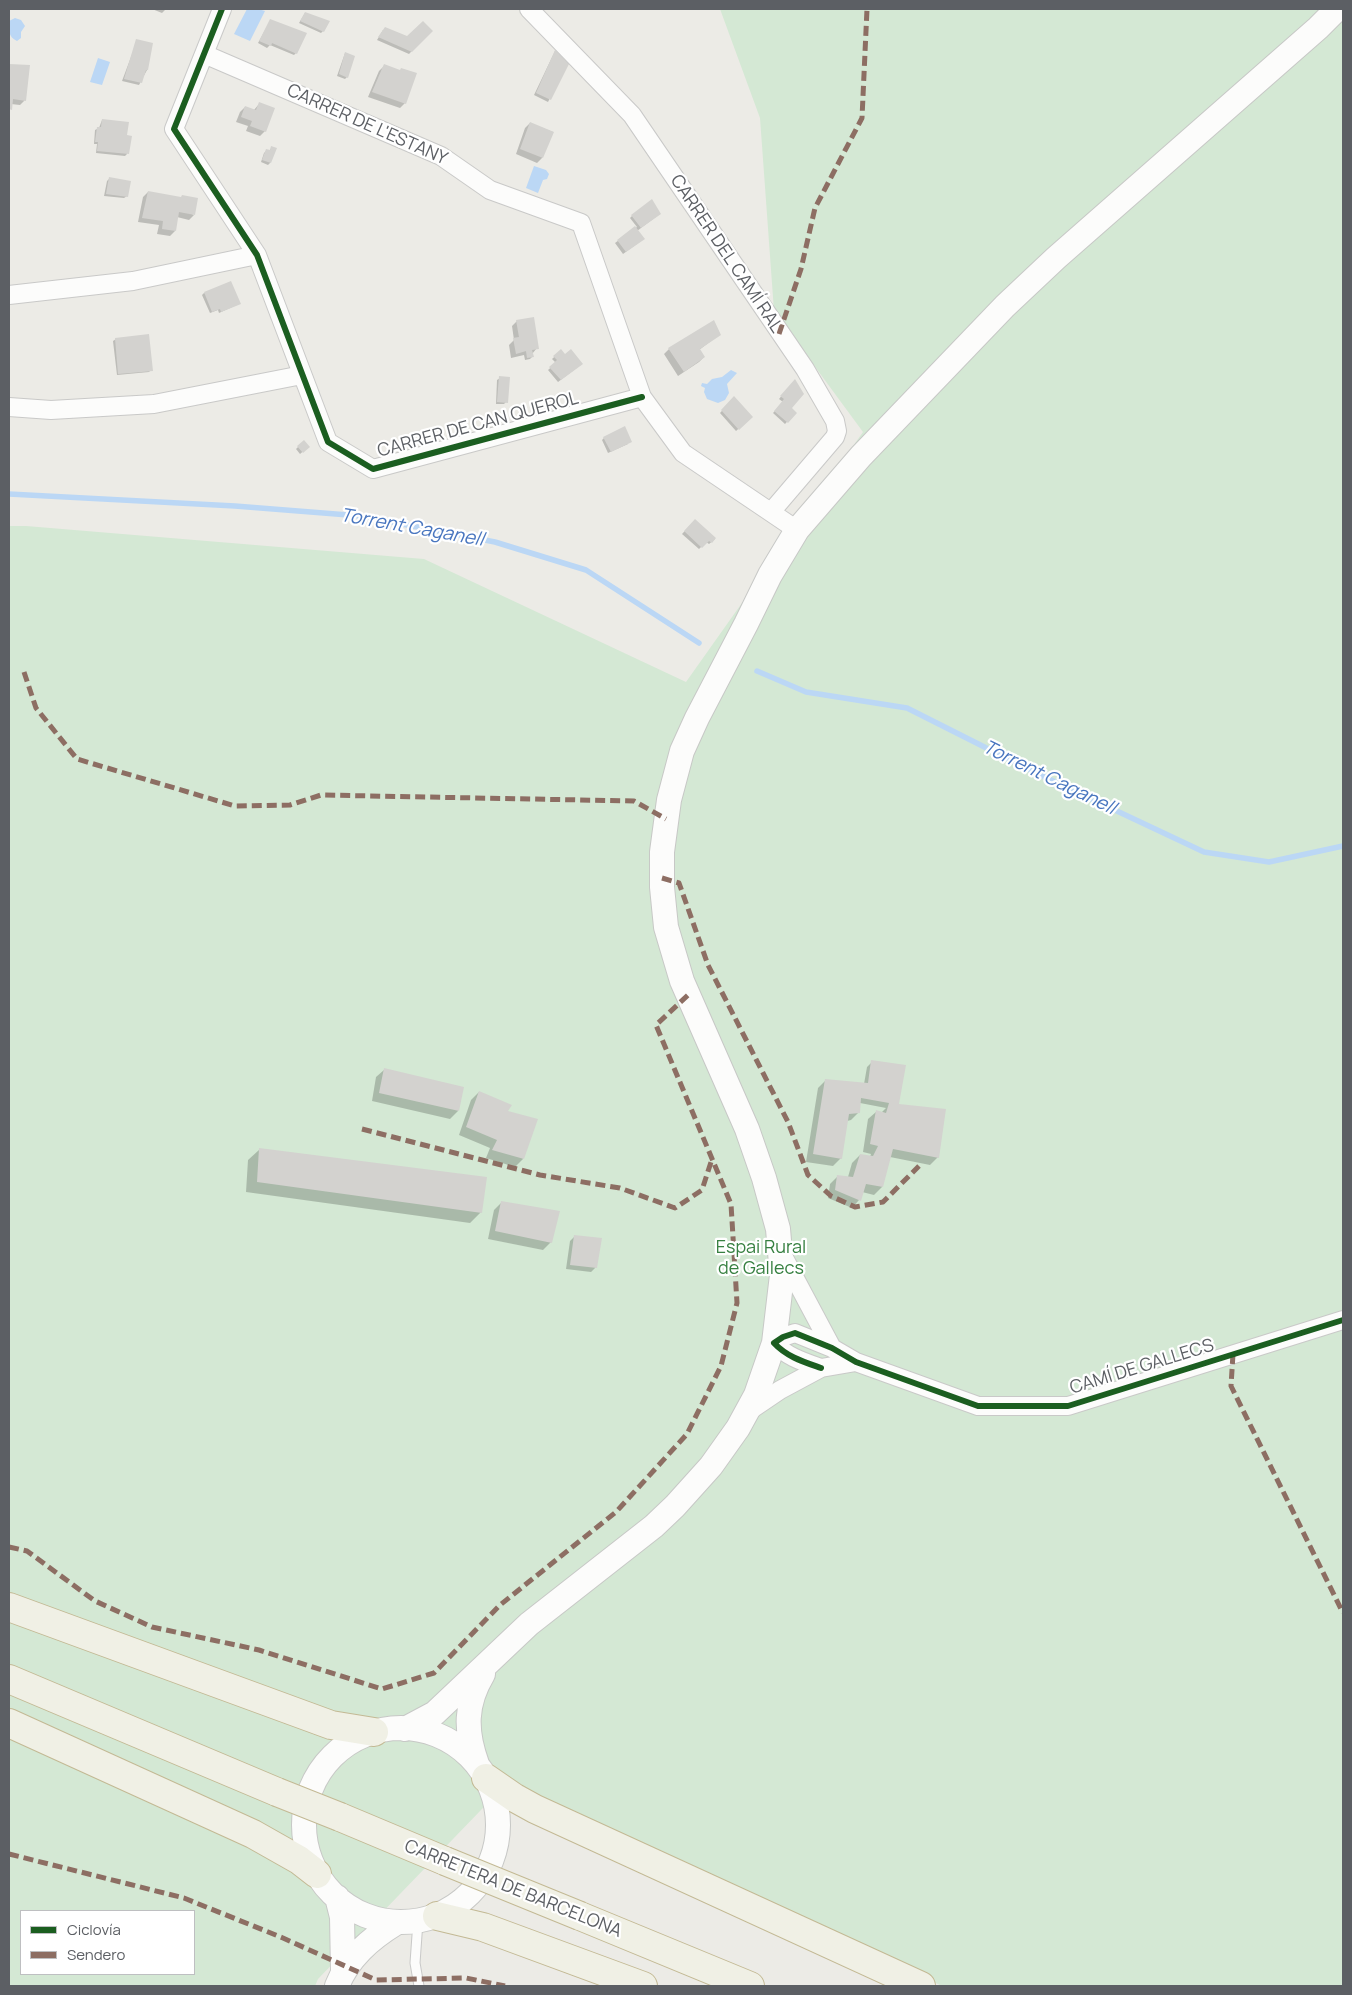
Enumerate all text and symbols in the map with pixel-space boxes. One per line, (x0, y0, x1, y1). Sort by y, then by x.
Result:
street label: CARRER DE L'ESTANY (283, 80, 451, 170)
street label: CARRER DEL CAMÍ RAL (665, 171, 787, 337)
street label: CARRER DE CAN QUEROL (375, 388, 581, 462)
water label: Torrent Caganell (339, 504, 485, 552)
water label: Torrent Caganell (979, 736, 1119, 820)
park label: Espai Rural de Gallecs (716, 1237, 806, 1280)
street label: CAMÍ DE GALLECS (1067, 1335, 1217, 1399)
street label: CARRETERA DE BARCELONA (401, 1835, 625, 1943)
legend (20, 1910, 195, 1975)
text: Ciclovía (67, 1919, 121, 1940)
text: Sendero (67, 1944, 125, 1965)

